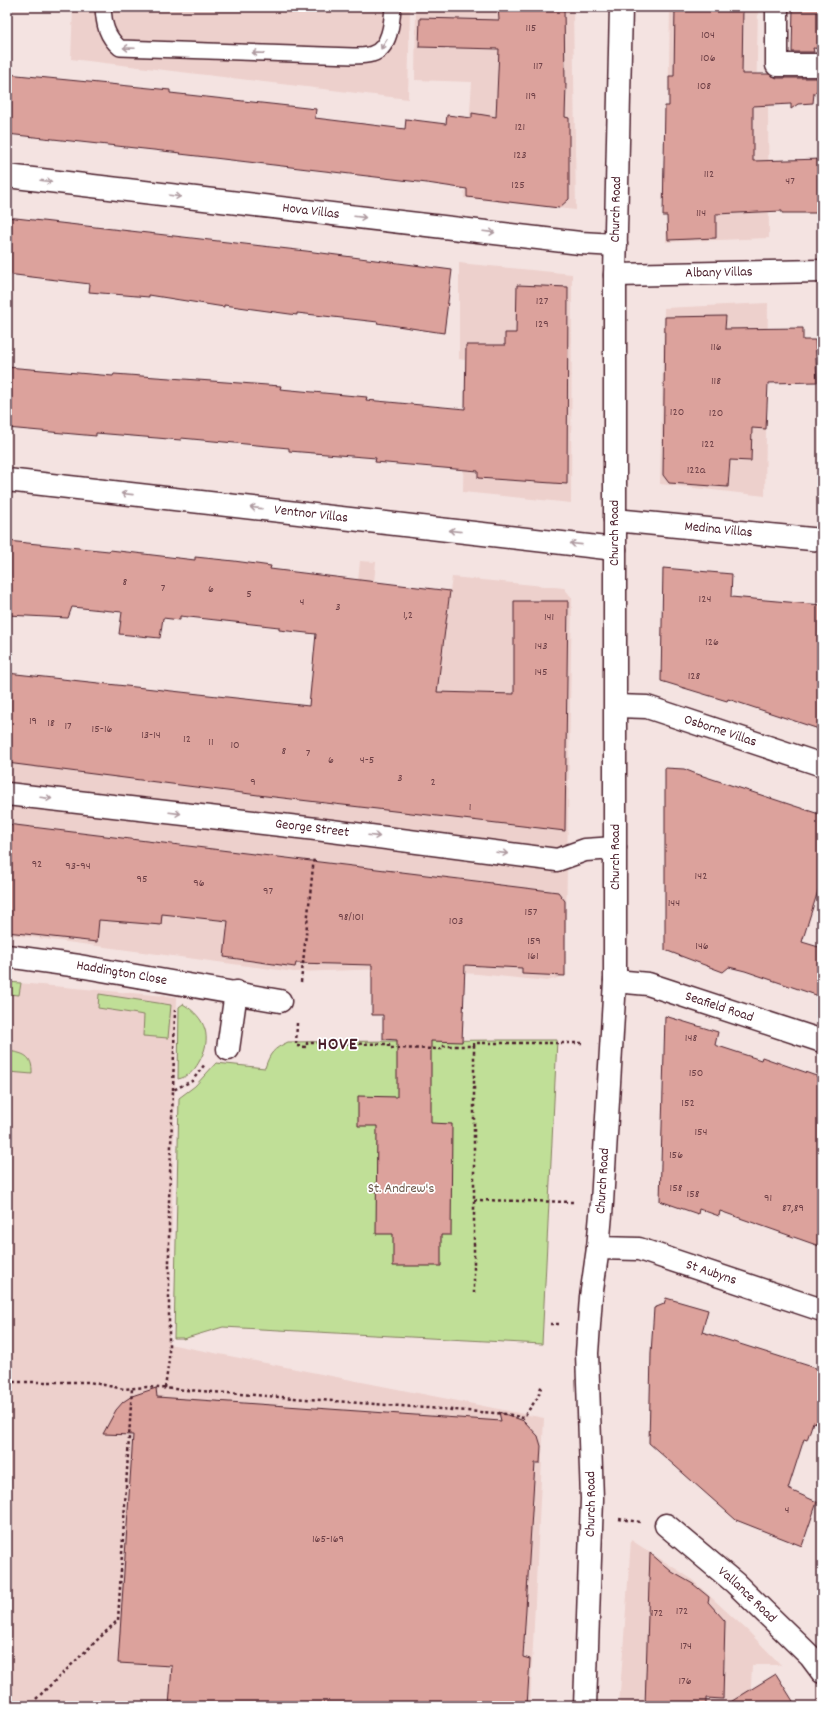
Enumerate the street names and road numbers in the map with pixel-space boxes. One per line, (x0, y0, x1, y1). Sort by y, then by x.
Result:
street label: Church Road (606, 176, 627, 243)
street label: Hova Villas (281, 198, 341, 225)
street label: Albany Villas (685, 262, 753, 284)
street label: Ventnor Villas (273, 500, 349, 529)
street label: Church Road (605, 500, 625, 566)
street label: Medina Villas (684, 517, 754, 543)
street label: Osborne Villas (681, 710, 759, 753)
street label: George Street (274, 814, 350, 843)
street label: Church Road (606, 824, 626, 890)
street label: Haddington Close (75, 956, 169, 991)
street label: Seafield Road (682, 987, 756, 1028)
street label: Church Road (591, 1147, 615, 1215)
street label: St Aubyns (683, 1255, 739, 1291)
street label: Church Road (581, 1471, 602, 1537)
street label: Vallance Road (713, 1562, 781, 1628)

